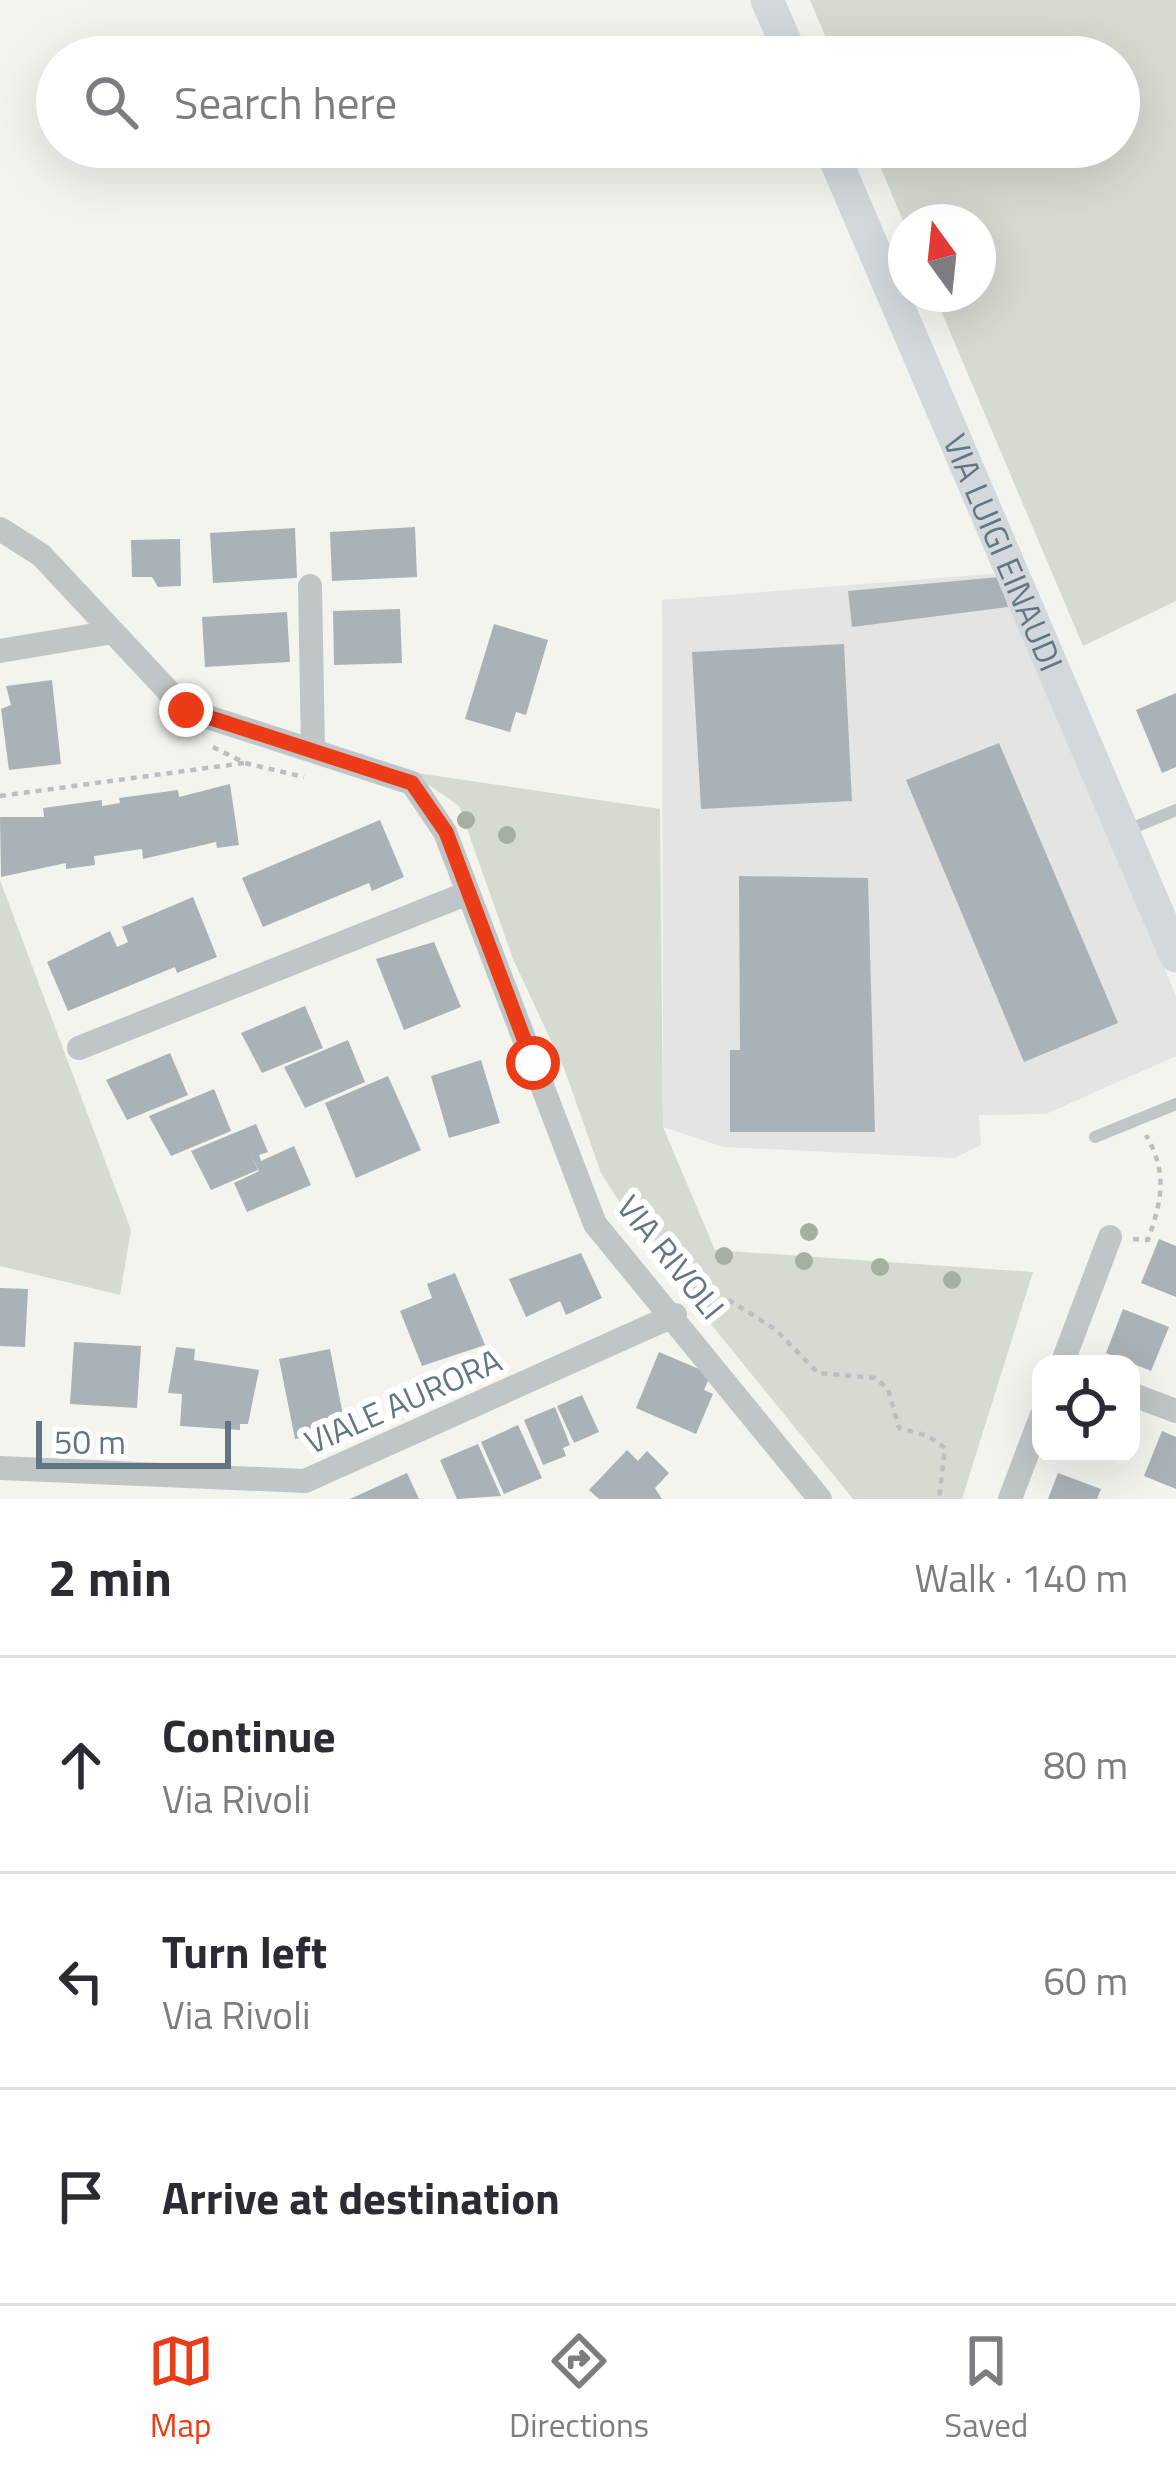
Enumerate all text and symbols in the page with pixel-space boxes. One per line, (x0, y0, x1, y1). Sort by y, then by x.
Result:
search box (36, 36, 1140, 168)
text: Search here (174, 68, 397, 136)
icon: search (78, 69, 144, 135)
north arrow (888, 204, 996, 312)
street label: VIA LUIGI EINAUDI (931, 426, 1076, 679)
route end (159, 683, 213, 737)
route start (506, 1036, 560, 1090)
street label: VIA RIVOLI (605, 1184, 737, 1330)
street label: VIALE AURORA (297, 1335, 509, 1467)
map controls (1032, 1355, 1140, 1463)
button: locate (1032, 1355, 1140, 1463)
scale bar (36, 1415, 231, 1468)
text: 50 m (54, 1417, 126, 1467)
text: 2 min (48, 1538, 172, 1616)
text: Walk · 140 m (914, 1548, 1128, 1607)
text: Continue (162, 1701, 336, 1769)
icon: ahead (48, 1732, 114, 1798)
text: 80 m (1043, 1735, 1128, 1794)
text: Via Rivoli (162, 1769, 310, 1828)
text: Turn left (162, 1917, 327, 1985)
icon: left (48, 1948, 114, 2014)
text: 60 m (1043, 1951, 1128, 2010)
text: Via Rivoli (162, 1985, 310, 2044)
text: Arrive at destination (162, 2163, 560, 2231)
icon: arrive (48, 2164, 114, 2230)
tab: Map (148, 2328, 214, 2450)
tab: Directions (509, 2328, 649, 2450)
tab: Saved (944, 2328, 1028, 2450)

